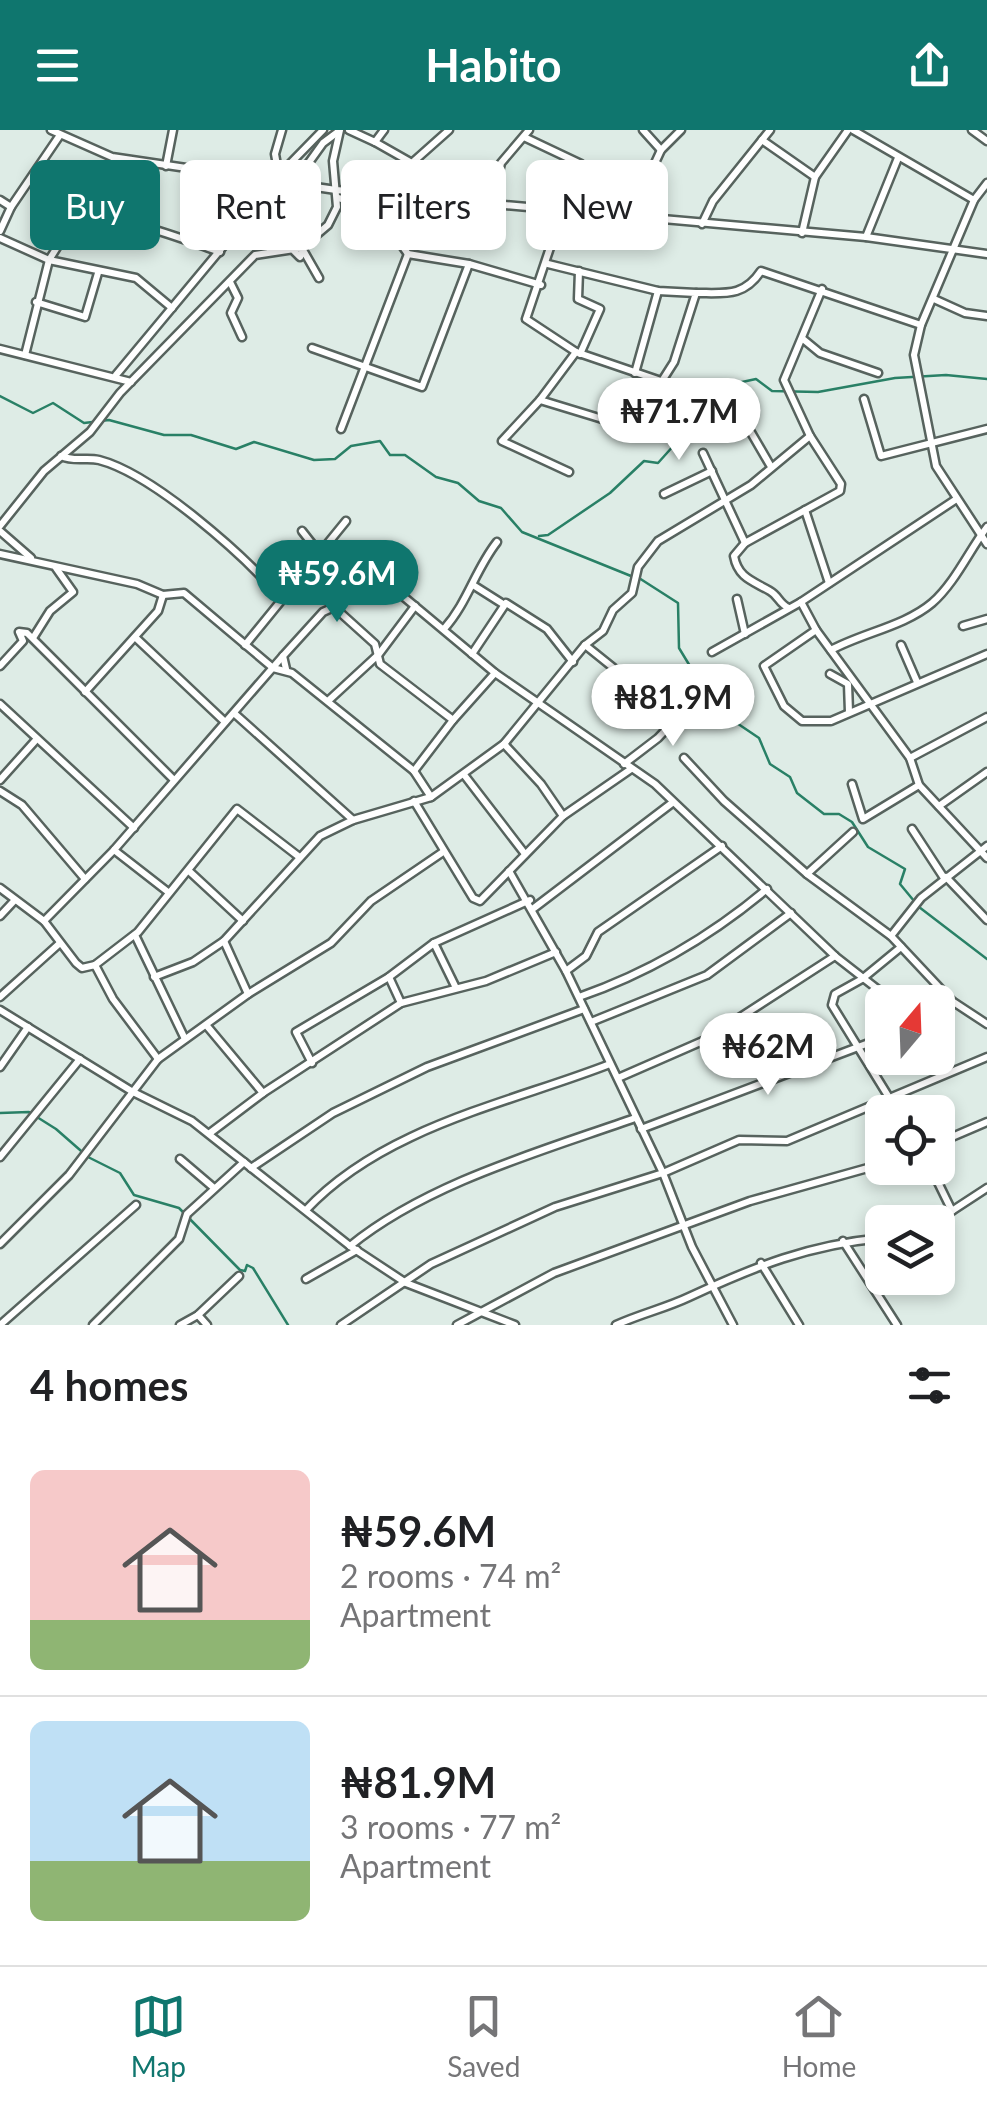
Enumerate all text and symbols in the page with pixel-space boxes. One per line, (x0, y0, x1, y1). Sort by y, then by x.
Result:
icon: menu (30, 38, 85, 93)
text: Habito (425, 38, 562, 92)
icon: share (902, 38, 957, 93)
chip: Buy (30, 160, 160, 250)
chip: Rent (180, 160, 321, 250)
chip: Filters (341, 160, 506, 250)
chip: New (526, 160, 668, 250)
pin: ₦71.7M (598, 378, 760, 463)
text: ₦71.7M (619, 391, 739, 430)
pin: ₦59.6M (256, 540, 418, 625)
text: ₦59.6M (277, 553, 397, 592)
pin: ₦81.9M (592, 664, 754, 749)
text: ₦81.9M (613, 677, 733, 716)
north arrow (865, 985, 955, 1075)
map controls (865, 985, 955, 1295)
pin: ₦62M (709, 1013, 827, 1098)
text: ₦62M (722, 1026, 814, 1065)
button: locate (865, 1095, 955, 1185)
button: layers (865, 1205, 955, 1295)
icon: filters (902, 1358, 957, 1413)
text: 4 homes (30, 1360, 188, 1410)
text: ₦59.6M (340, 1506, 496, 1556)
icon: home (110, 1510, 230, 1630)
text: 2 rooms · 74 m² (340, 1556, 561, 1595)
text: Apartment (340, 1595, 491, 1634)
text: ₦81.9M (340, 1757, 496, 1807)
icon: home (110, 1761, 230, 1881)
text: 3 rooms · 77 m² (340, 1807, 561, 1846)
text: Apartment (340, 1846, 491, 1885)
tab: Map (131, 1989, 186, 2083)
tab: Saved (447, 1989, 520, 2083)
tab: Home (782, 1989, 856, 2083)

